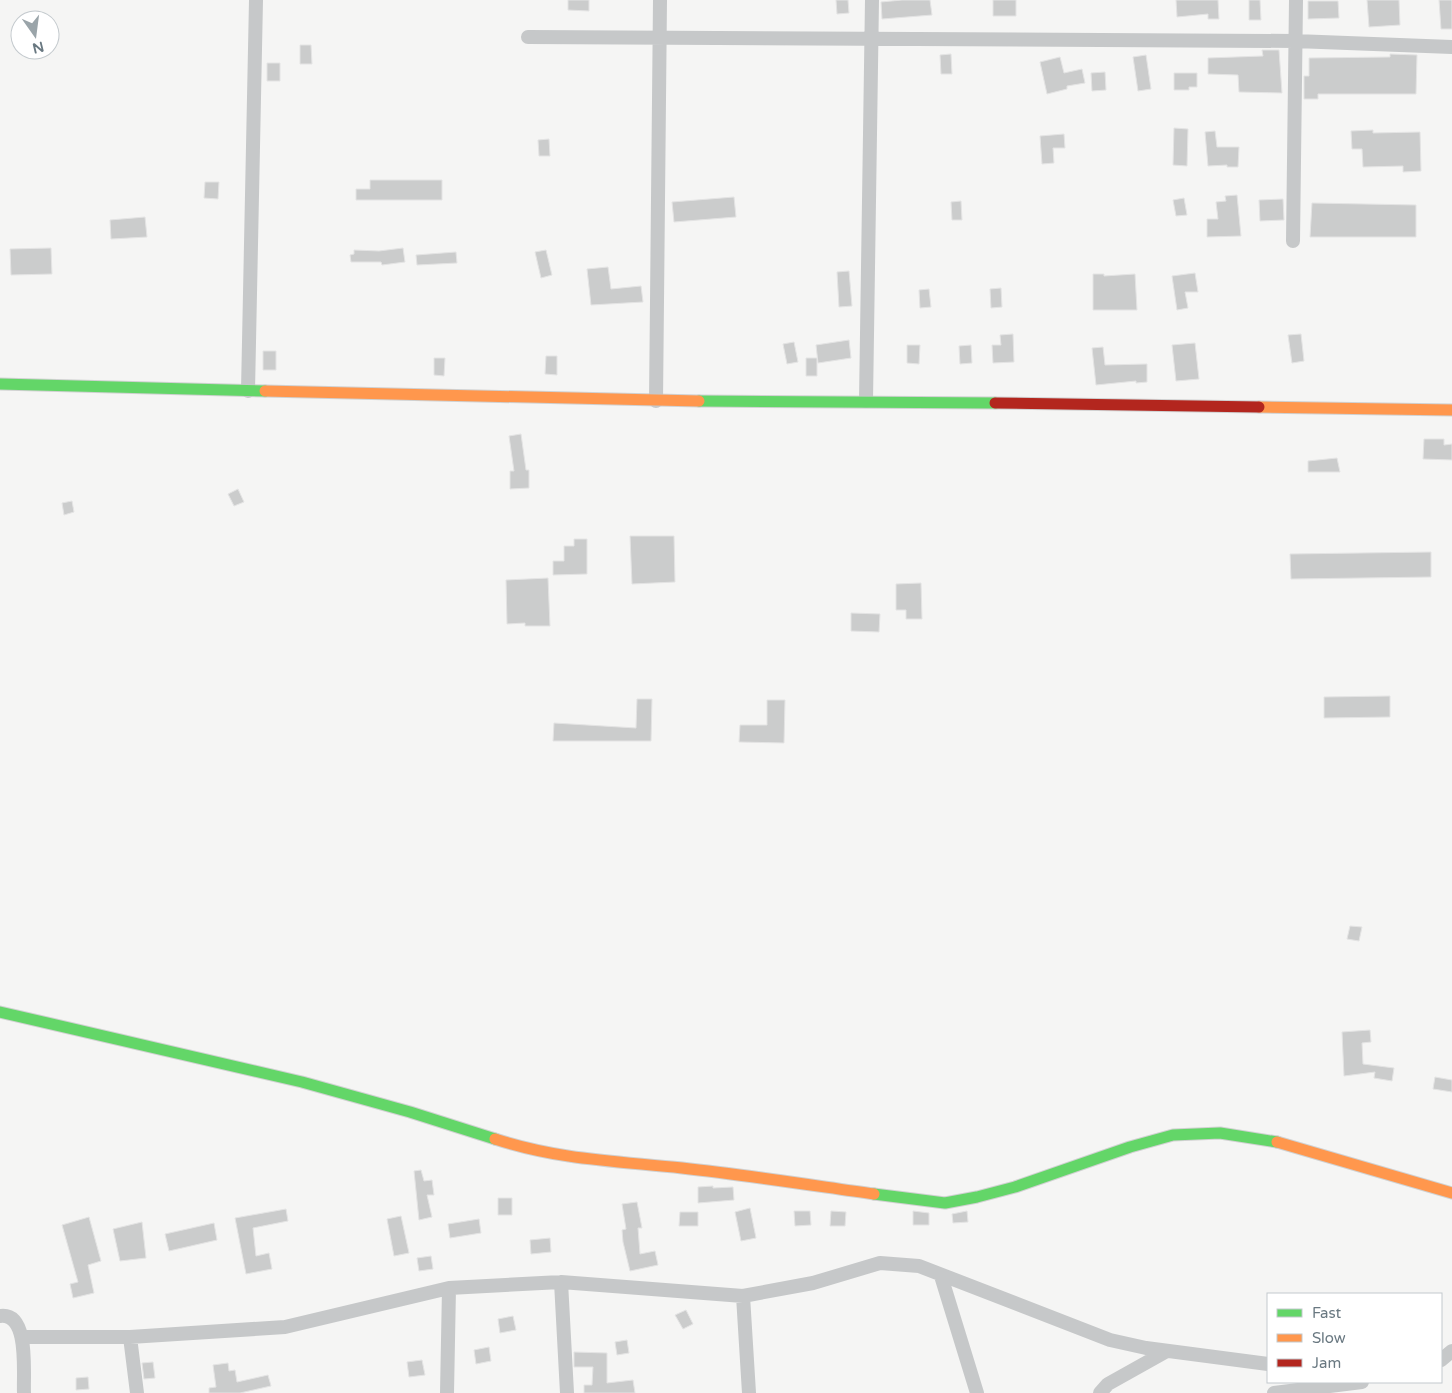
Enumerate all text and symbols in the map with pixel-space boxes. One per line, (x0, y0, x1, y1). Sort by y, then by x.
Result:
north arrow (10, 10, 60, 60)
text: N (31, 38, 46, 57)
legend (1267, 1293, 1442, 1383)
text: Fast (1312, 1304, 1342, 1322)
text: Slow (1312, 1329, 1346, 1347)
text: Jam (1312, 1354, 1341, 1372)

